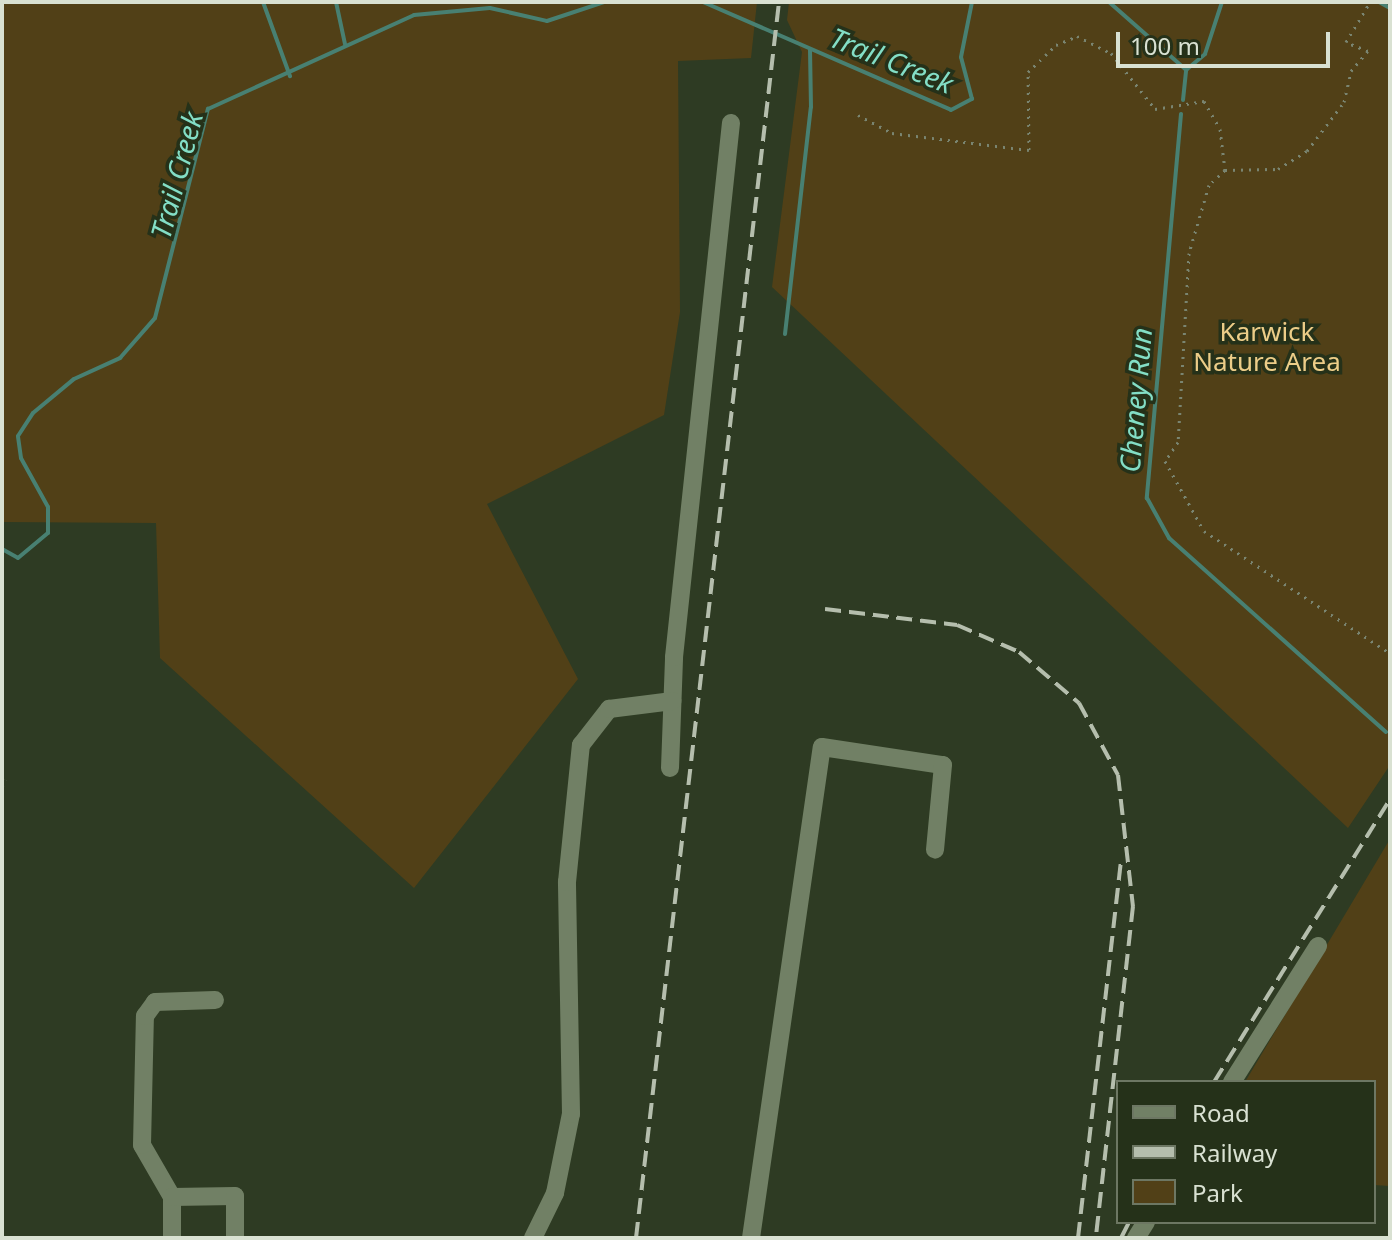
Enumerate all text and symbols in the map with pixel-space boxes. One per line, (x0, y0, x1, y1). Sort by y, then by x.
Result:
scale bar (1120, 16, 1334, 66)
water label: Trail Creek (826, 20, 958, 100)
text: 100 m (1130, 29, 1200, 62)
water label: Trail Creek (143, 108, 209, 242)
park label: Karwick Nature Area (1193, 316, 1341, 378)
water label: Cheney Run (1112, 326, 1158, 474)
legend (1116, 1080, 1376, 1224)
text: Road (1192, 1096, 1250, 1129)
text: Railway (1192, 1136, 1277, 1169)
text: Park (1192, 1176, 1243, 1209)

